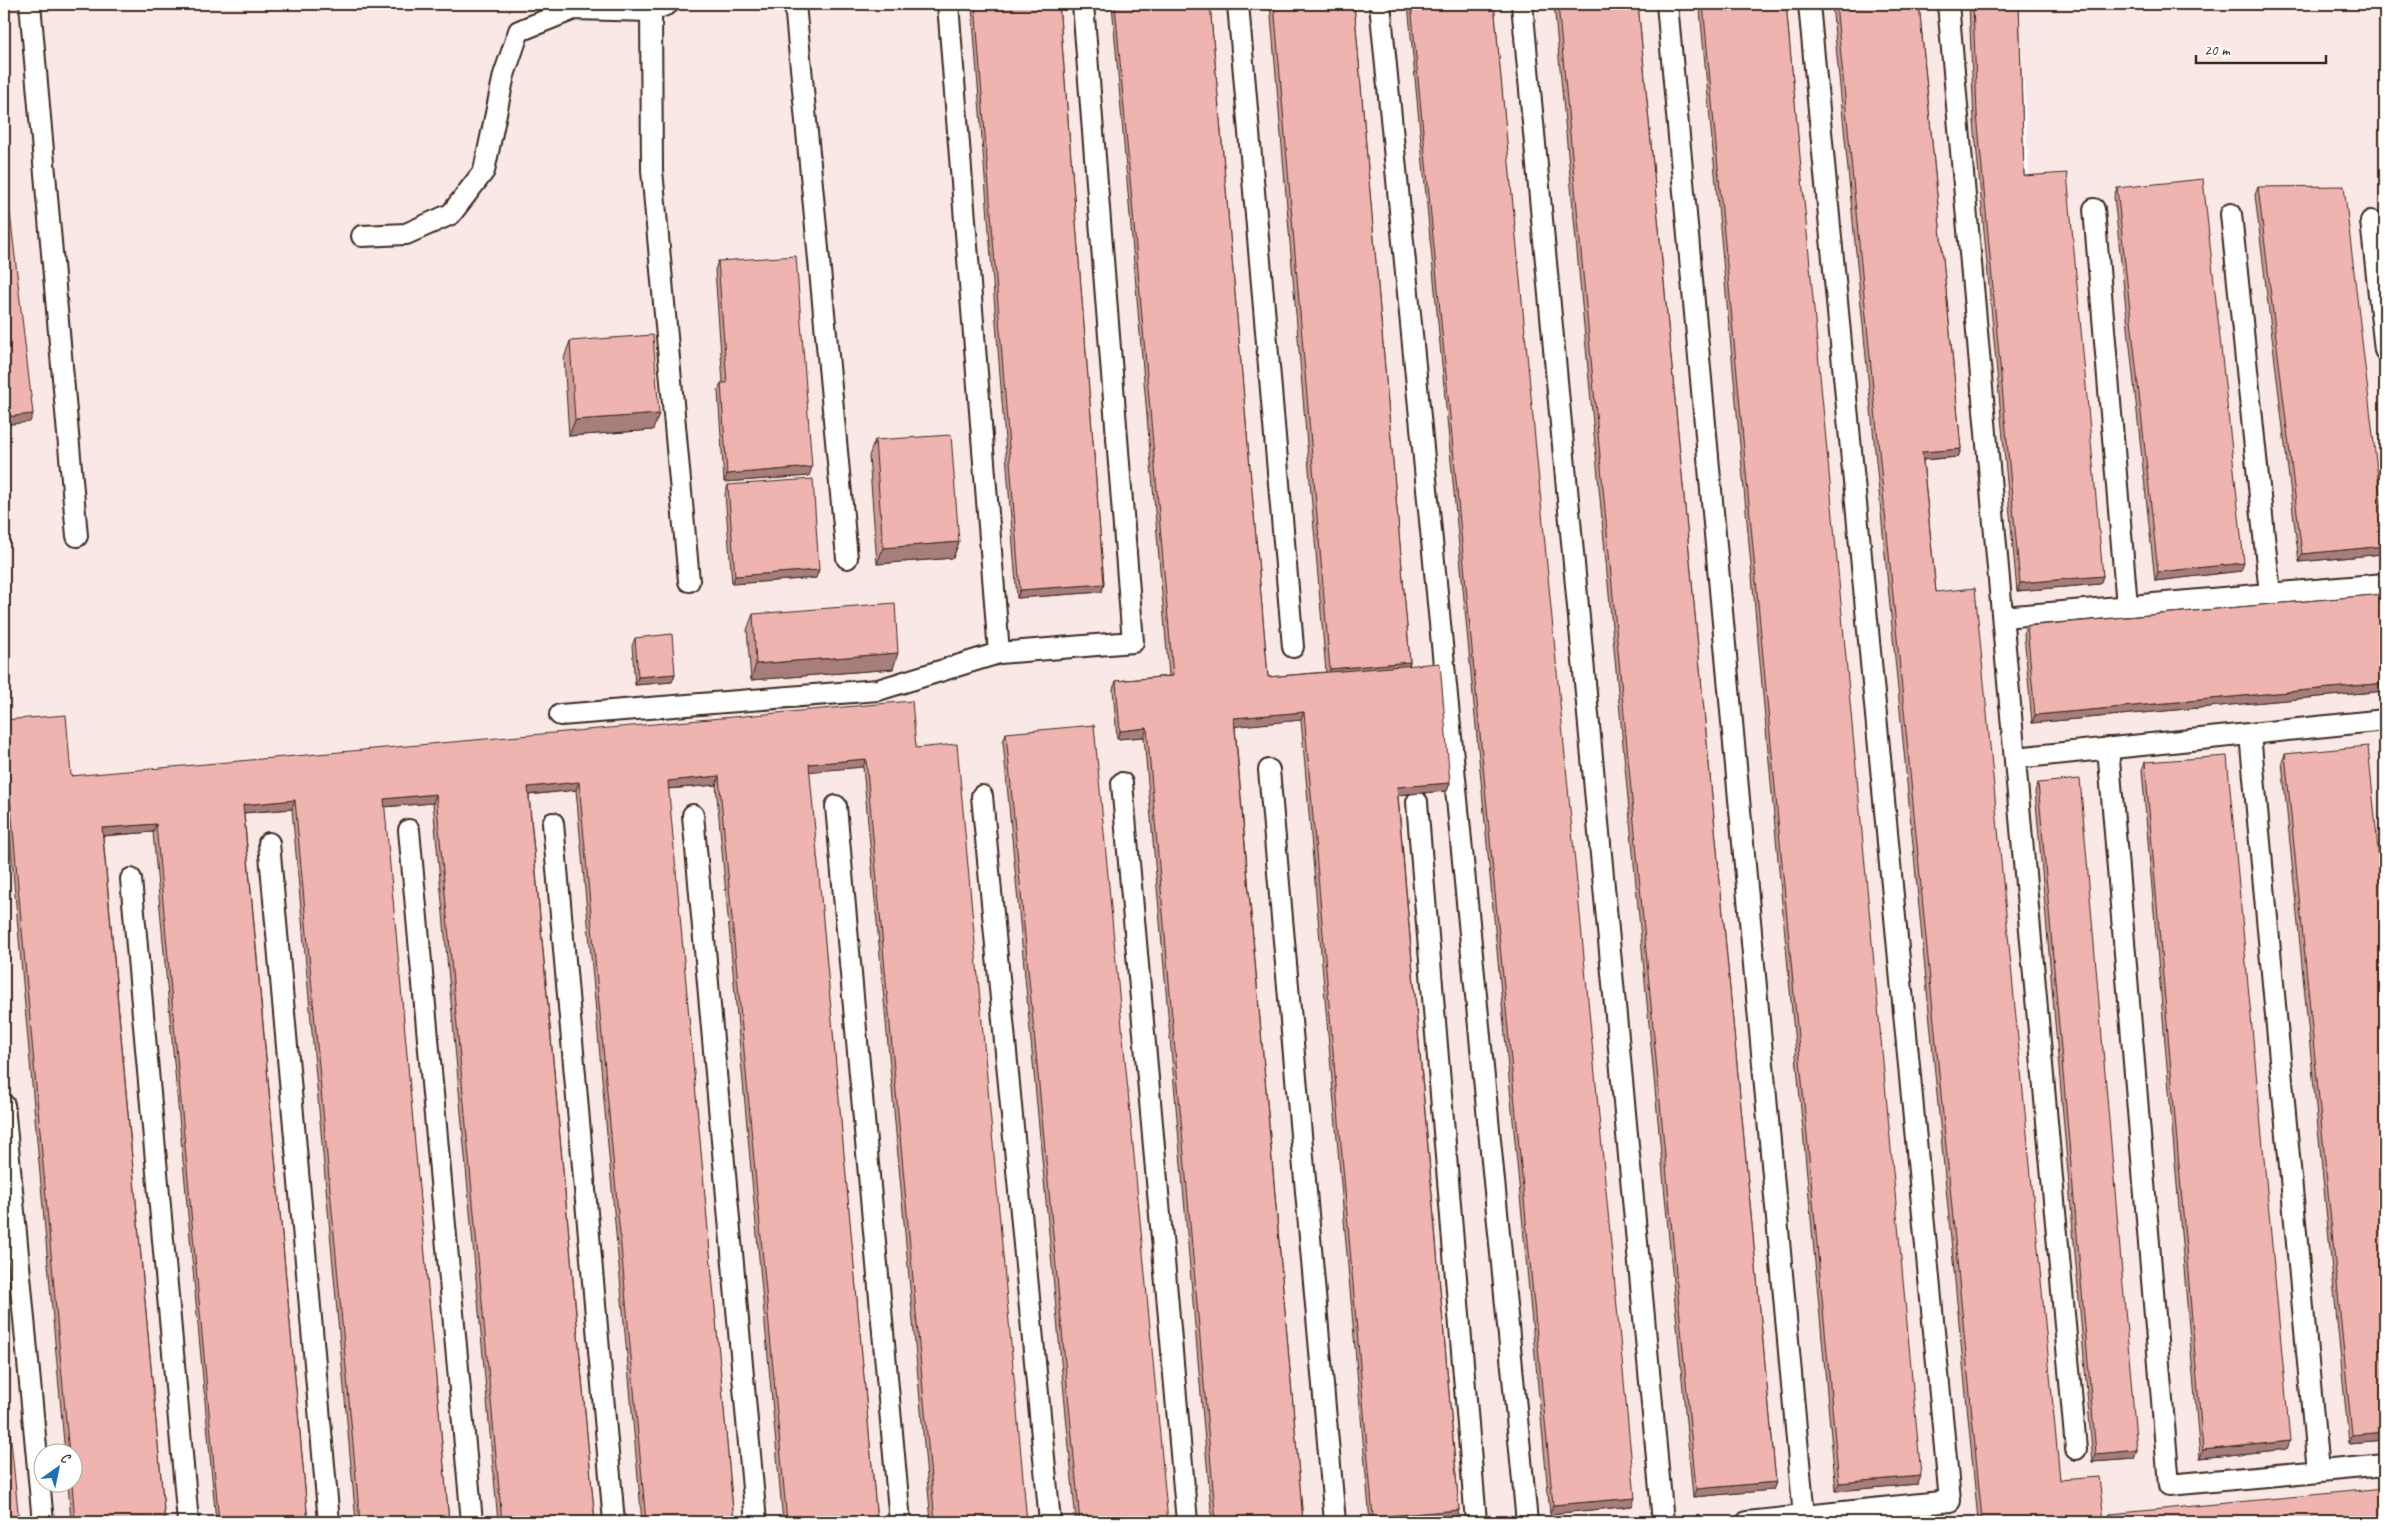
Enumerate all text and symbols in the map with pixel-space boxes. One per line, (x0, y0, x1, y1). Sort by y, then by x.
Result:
scale bar (2196, 32, 2326, 64)
text: 20 m (2204, 41, 2231, 60)
north arrow (32, 1444, 82, 1494)
text: С (57, 1449, 74, 1468)

